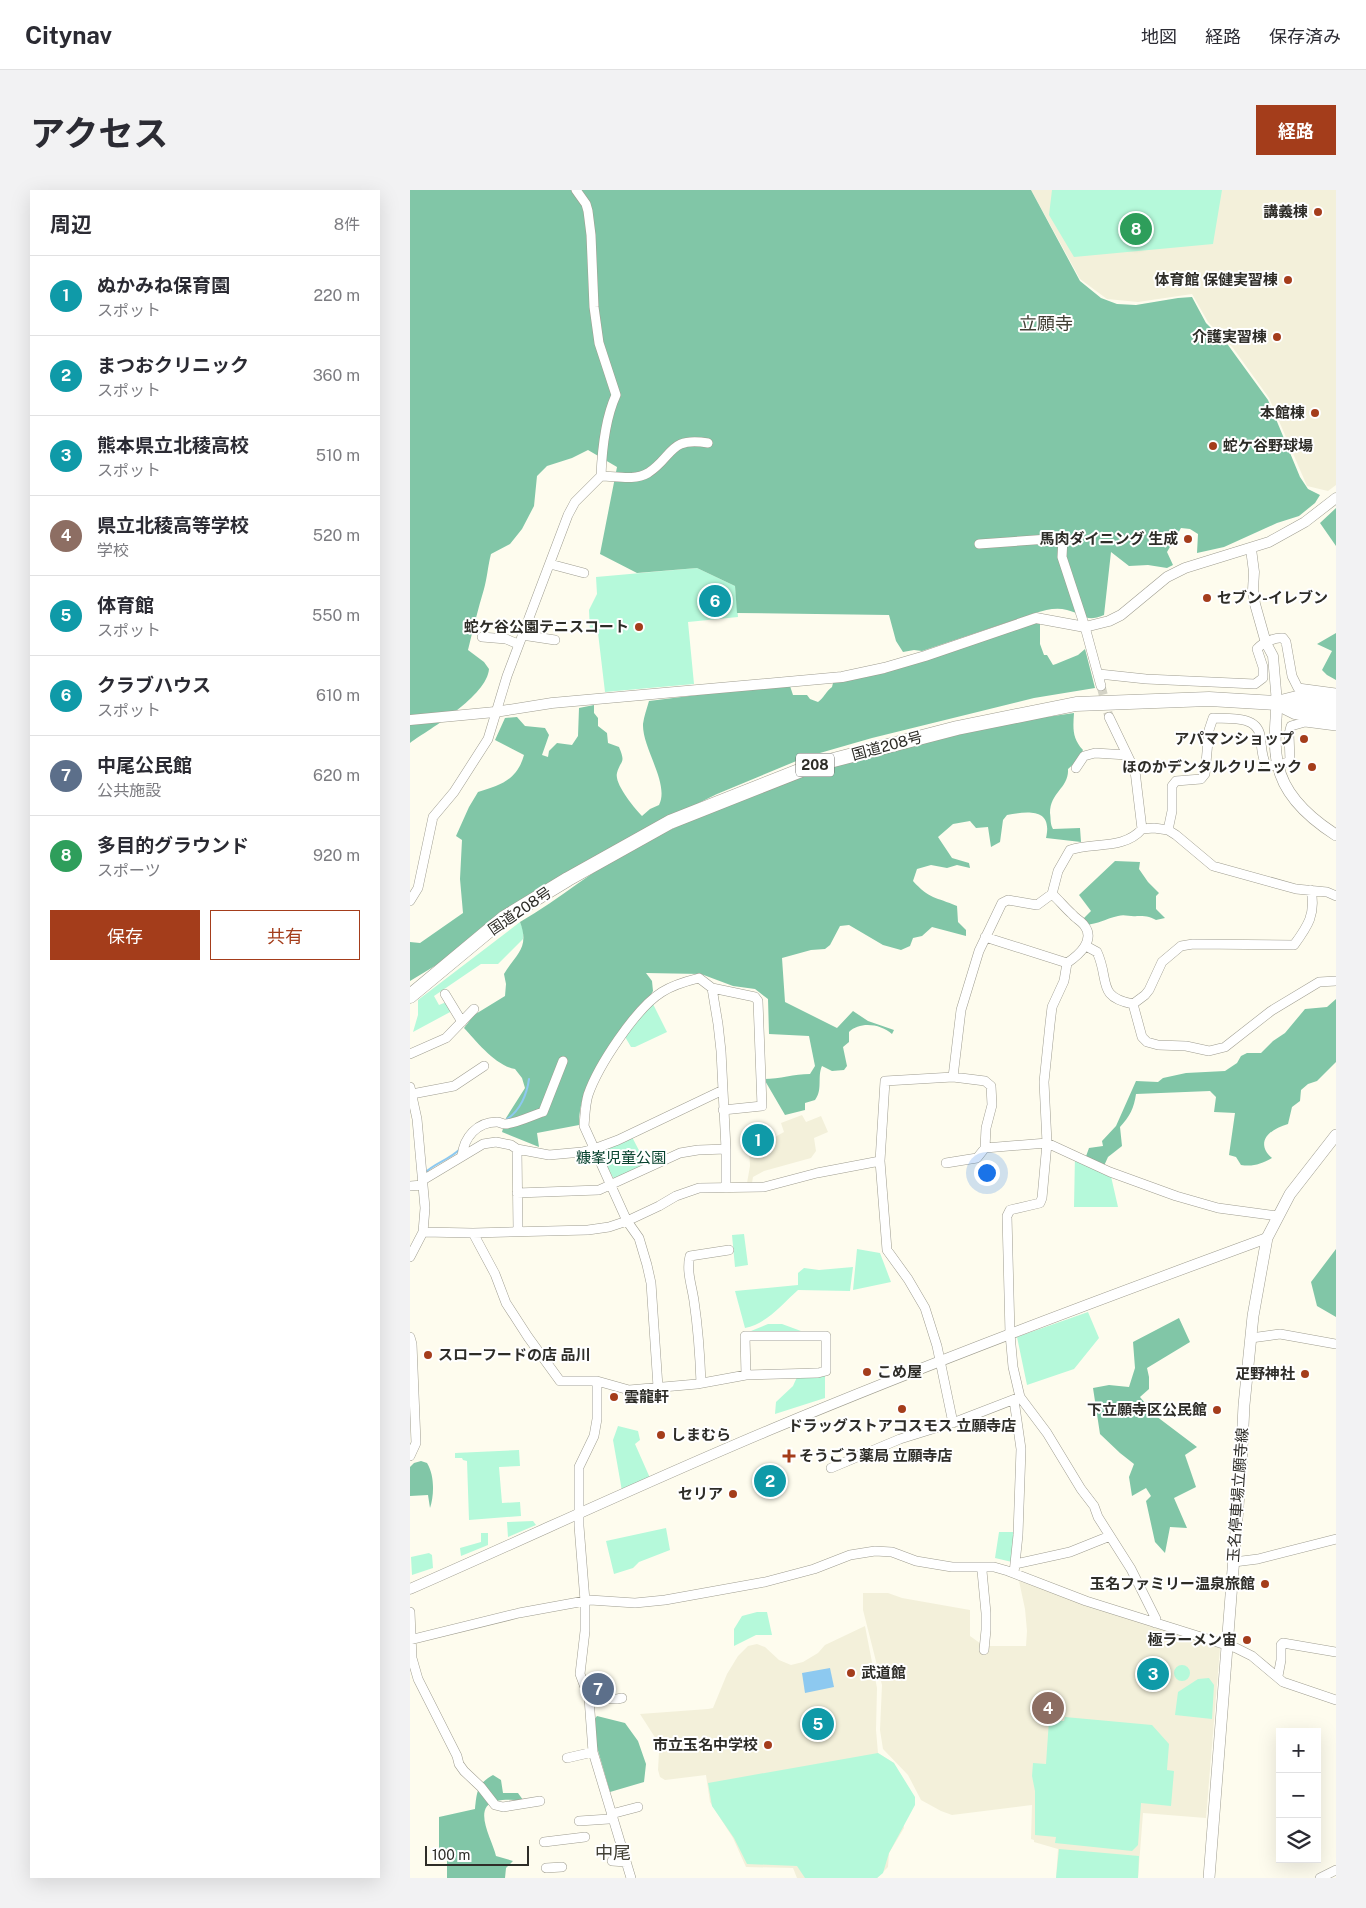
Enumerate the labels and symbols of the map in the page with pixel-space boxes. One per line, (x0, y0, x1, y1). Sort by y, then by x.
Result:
place label: 講義棟 (1263, 203, 1308, 220)
marker: 講義棟 (1312, 206, 1324, 218)
pin: 8 (1120, 210, 1152, 248)
place label: 体育館 保健実習棟 (1155, 271, 1278, 288)
marker: 体育館 保健実習棟 (1282, 274, 1294, 286)
district label: 立願寺 (1019, 313, 1073, 334)
place label: 介護実習棟 (1192, 328, 1267, 345)
marker: 介護実習棟 (1271, 331, 1283, 343)
place label: 本館棟 (1260, 404, 1305, 421)
marker: 本館棟 (1309, 407, 1321, 419)
place label: 蛇ケ谷野球場 (1223, 437, 1313, 454)
marker: 蛇ケ谷野球場 (1207, 440, 1219, 452)
place label: 馬肉ダイニング 生成 (1040, 530, 1178, 547)
marker: 馬肉ダイニング 生成 (1182, 533, 1194, 545)
pin: 6 (699, 582, 731, 620)
place label: セブン-イレブン (1217, 589, 1328, 606)
marker: セブン-イレブン (1201, 592, 1213, 604)
place label: 蛇ケ谷公園テニスコート (464, 618, 629, 635)
marker: 蛇ケ谷公園テニスコート (633, 621, 645, 633)
street label: 国道208号 (850, 728, 924, 763)
place label: アパマンショップ (1174, 730, 1294, 747)
marker: アパマンショップ (1298, 733, 1310, 745)
road number: 208 (796, 754, 834, 776)
place label: ほのかデンタルクリニック (1122, 758, 1302, 775)
marker: ほのかデンタルクリニック (1306, 761, 1318, 773)
street label: 国道208号 (485, 883, 555, 938)
pin: 1 (742, 1121, 774, 1159)
park label: 糠峯児童公園 (576, 1149, 666, 1166)
your location (974, 1160, 1000, 1186)
place label: スローフードの店 品川 (438, 1346, 590, 1363)
marker: スローフードの店 品川 (422, 1349, 434, 1361)
place label: こめ屋 (877, 1363, 922, 1380)
place label: 疋野神社 (1235, 1365, 1295, 1382)
marker: こめ屋 (861, 1366, 873, 1378)
marker: 疋野神社 (1299, 1368, 1311, 1380)
place label: 雲龍軒 (624, 1388, 669, 1405)
marker: 雲龍軒 (608, 1391, 620, 1403)
place label: 下立願寺区公民館 (1087, 1401, 1207, 1418)
marker: ドラッグストアコスモス 立願寺店 (896, 1403, 908, 1415)
marker: 下立願寺区公民館 (1211, 1404, 1223, 1416)
place label: ドラッグストアコスモス 立願寺店 (788, 1417, 1016, 1434)
place label: しまむら (671, 1426, 731, 1443)
street label: 玉名停車場立願寺線 (1224, 1427, 1251, 1563)
marker: しまむら (655, 1429, 667, 1441)
place label: そうごう薬局 立願寺店 (799, 1447, 952, 1464)
marker: そうごう薬局 立願寺店 (783, 1450, 795, 1462)
pin: 2 (754, 1462, 786, 1500)
place label: セリア (678, 1485, 723, 1502)
marker: セリア (727, 1488, 739, 1500)
place label: 玉名ファミリー温泉旅館 (1090, 1575, 1255, 1592)
marker: 玉名ファミリー温泉旅館 (1259, 1578, 1271, 1590)
place label: 極ラーメン宙 (1148, 1631, 1237, 1648)
marker: 極ラーメン宙 (1241, 1634, 1253, 1646)
pin: 3 (1137, 1655, 1169, 1693)
place label: 武道館 (861, 1664, 906, 1681)
marker: 武道館 (845, 1667, 857, 1679)
pin: 7 (582, 1670, 614, 1708)
pin: 4 (1032, 1689, 1064, 1727)
pin: 5 (802, 1705, 834, 1743)
place label: 市立玉名中学校 (653, 1736, 758, 1753)
marker: 市立玉名中学校 (762, 1739, 774, 1751)
district label: 中尾 (595, 1842, 631, 1863)
scale bar (425, 1843, 529, 1866)

